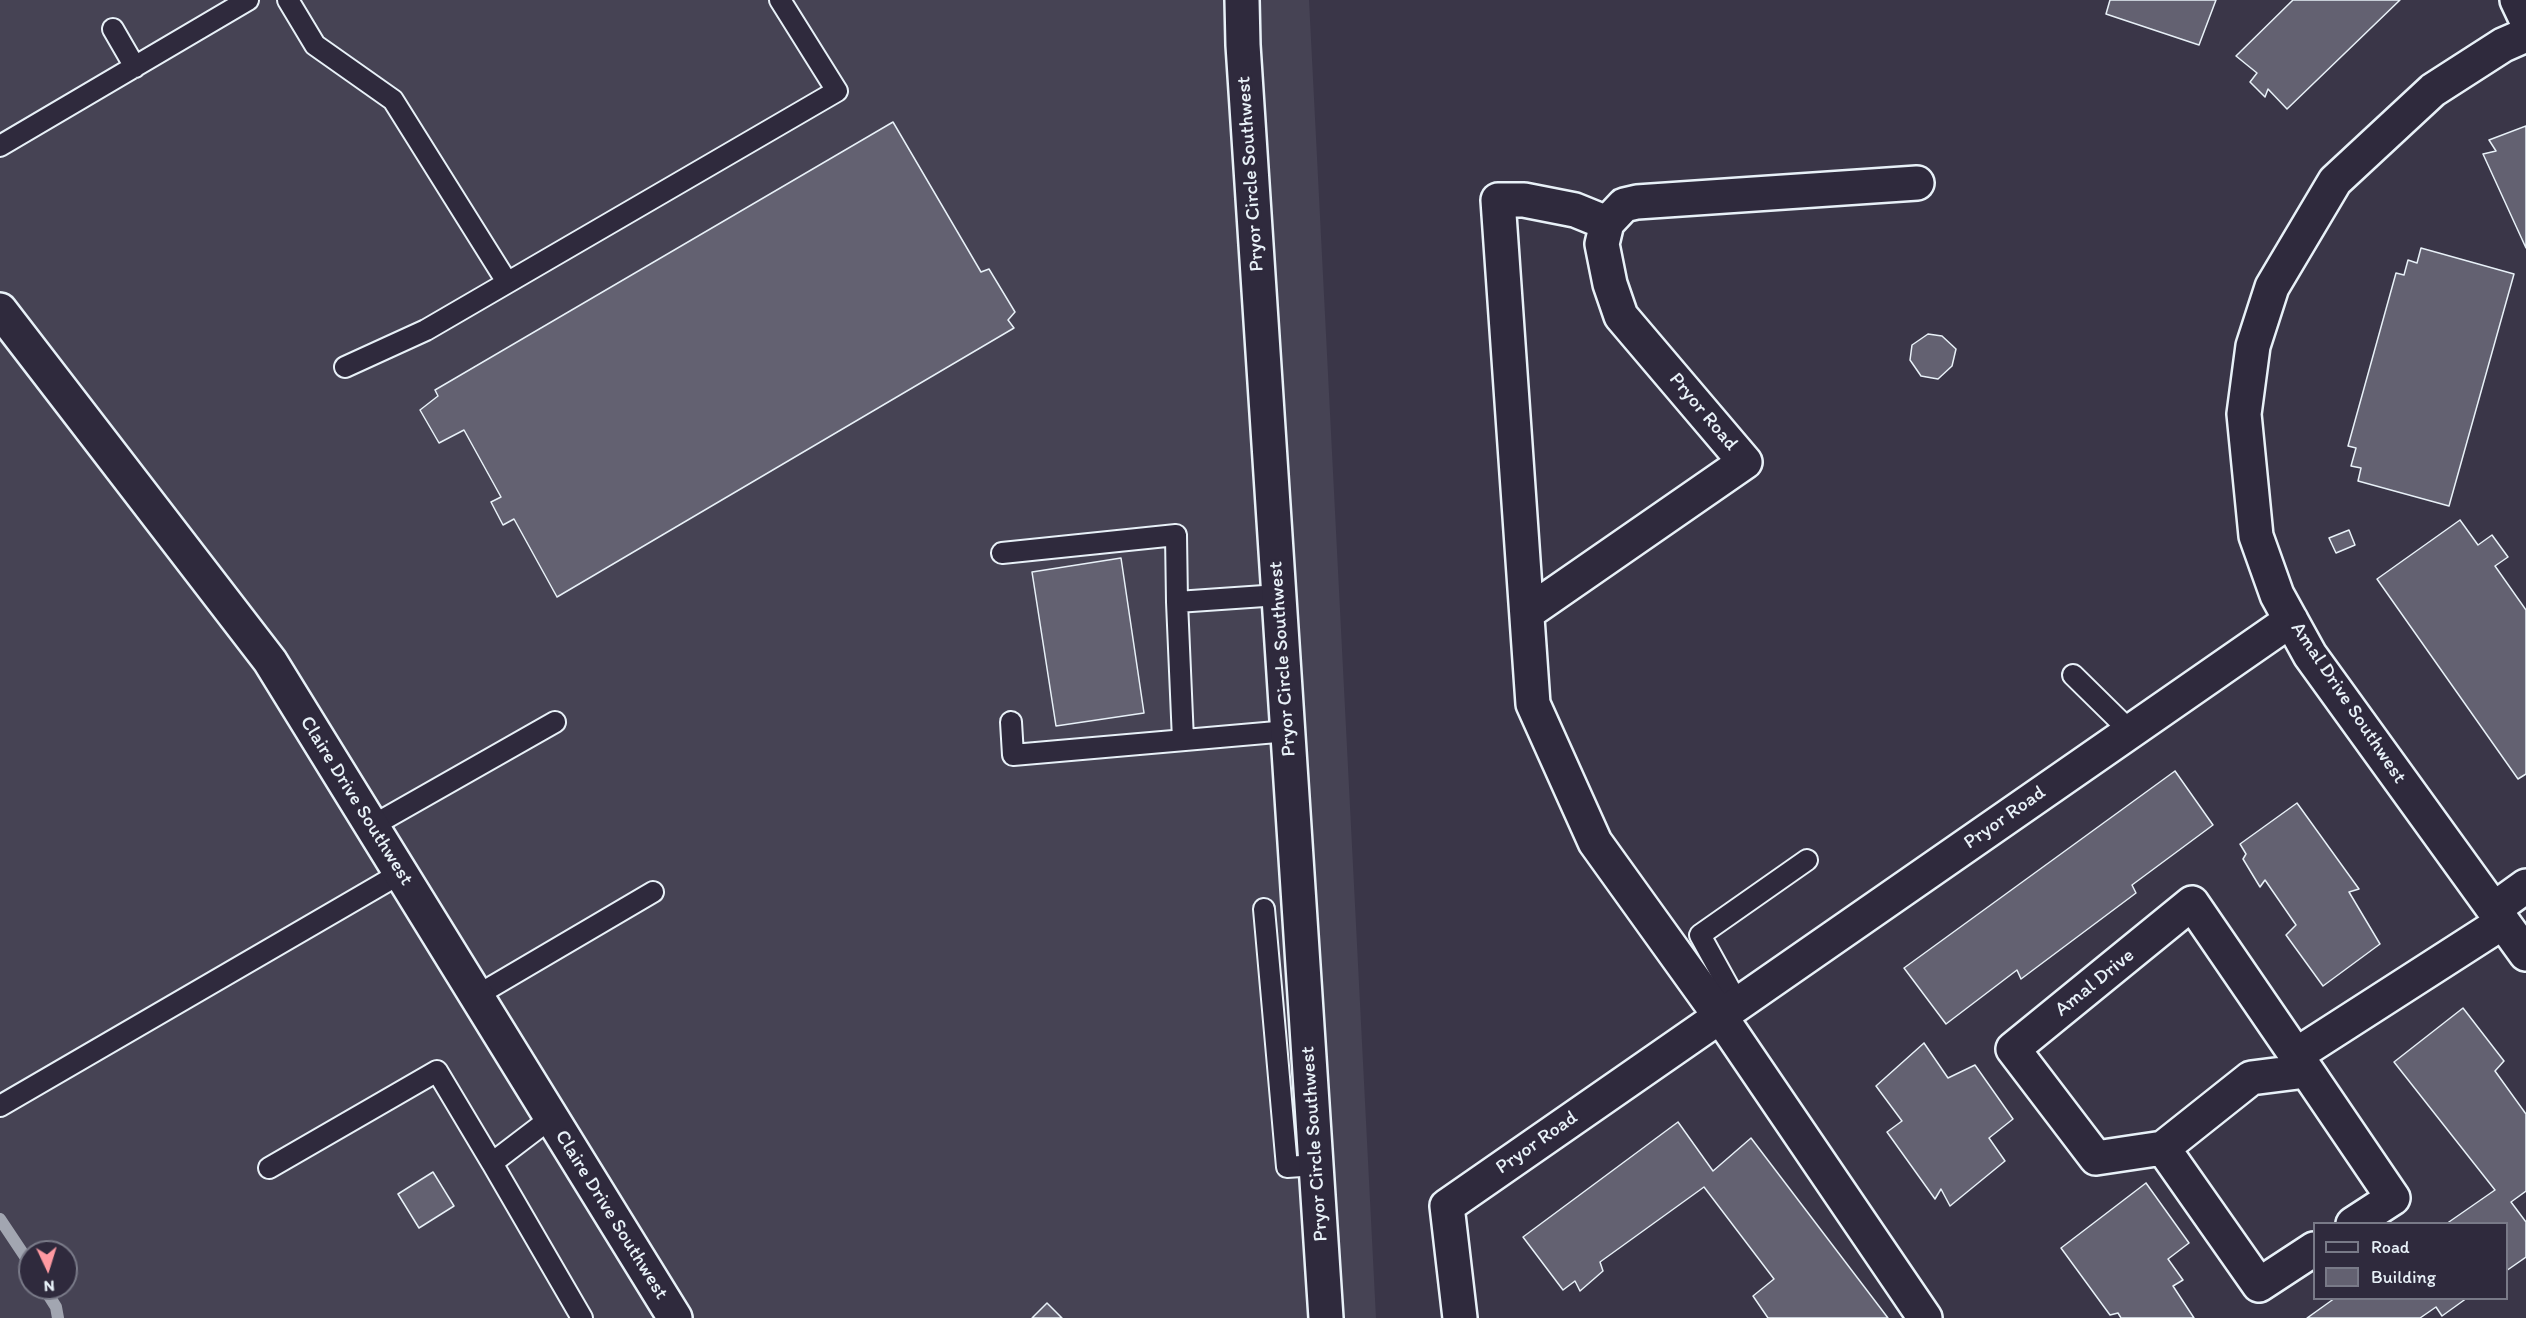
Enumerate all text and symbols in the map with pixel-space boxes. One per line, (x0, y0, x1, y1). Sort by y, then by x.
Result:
street label: Pryor Circle Southwest (1232, 75, 1270, 273)
street label: Pryor Road (1663, 368, 1743, 456)
street label: Pryor Circle Southwest (1264, 560, 1302, 758)
street label: Amal Drive Southwest (2285, 618, 2411, 788)
street label: Claire Drive Southwest (294, 712, 418, 890)
street label: Pryor Road (1959, 781, 2051, 855)
street label: Amal Drive (2050, 944, 2140, 1022)
street label: Pryor Circle Southwest (1296, 1045, 1334, 1243)
street label: Pryor Road (1491, 1106, 1583, 1180)
street label: Claire Drive Southwest (549, 1126, 673, 1304)
legend (2313, 1222, 2508, 1300)
text: Road (2371, 1236, 2410, 1258)
north arrow (18, 1240, 78, 1300)
text: Building (2371, 1266, 2436, 1288)
text: N (43, 1277, 55, 1296)

